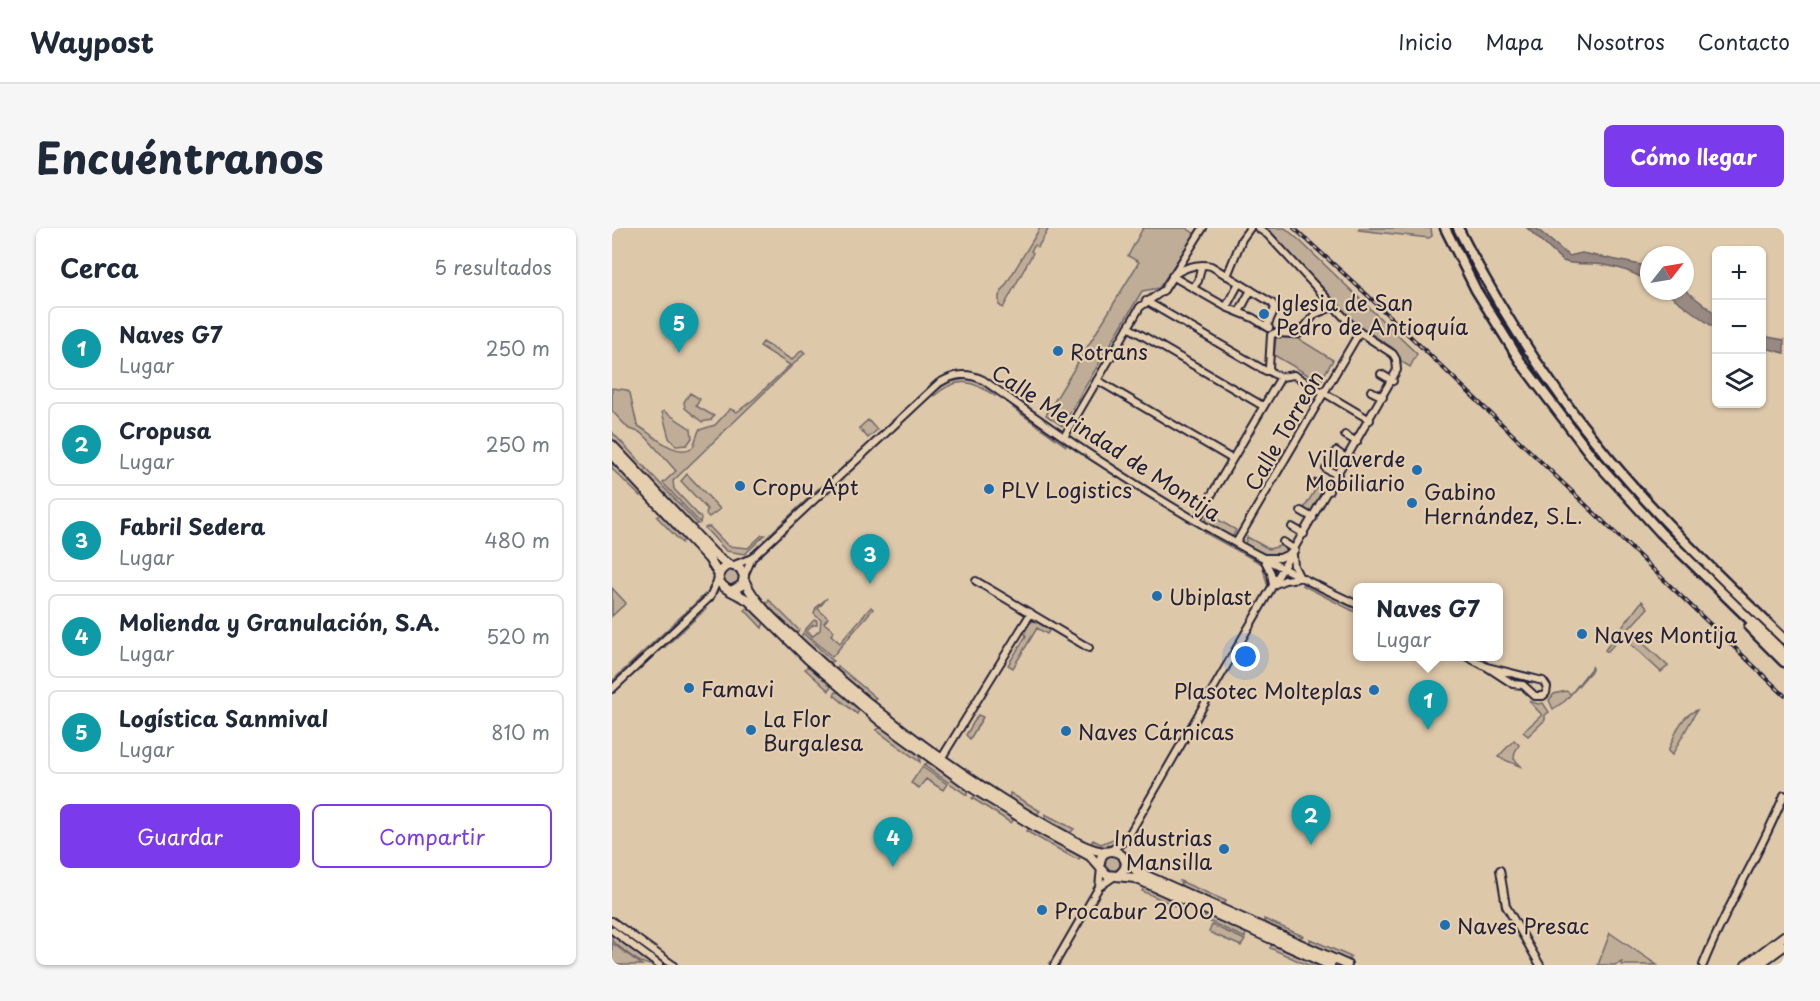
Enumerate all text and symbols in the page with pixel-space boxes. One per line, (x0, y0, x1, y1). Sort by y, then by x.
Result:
text: Waypost (30, 20, 154, 63)
text: Inicio (1398, 25, 1452, 57)
text: Mapa (1485, 25, 1543, 57)
text: Nosotros (1576, 25, 1665, 57)
text: Contacto (1698, 25, 1790, 57)
text: Encuéntranos (36, 125, 324, 188)
button: Cómo llegar (1604, 125, 1784, 187)
north arrow (1640, 246, 1694, 300)
map controls (1712, 246, 1766, 408)
button: + (1712, 246, 1766, 300)
text: Cerca (60, 248, 139, 287)
text: 5 resultados (434, 252, 552, 282)
place label: Iglesia de San Pedro de Antioquía (1276, 286, 1468, 342)
button: − (1712, 300, 1766, 354)
pin: 5 (660, 304, 698, 353)
marker: Iglesia de San Pedro de Antioquía (1257, 307, 1271, 321)
text: Naves G7 (119, 317, 223, 350)
text: 1 (77, 333, 86, 363)
text: 250 m (486, 333, 550, 363)
place label: Rotrans (1070, 335, 1148, 367)
marker: Rotrans (1051, 344, 1065, 358)
text: Lugar (119, 350, 174, 380)
button: layers (1712, 354, 1766, 408)
street label: Calle Merindad de Montija (986, 356, 1229, 529)
street label: Calle Torreón (1236, 364, 1330, 496)
text: Cropusa (119, 413, 211, 446)
text: 2 (74, 429, 89, 459)
text: 250 m (486, 429, 550, 459)
place label: Villaverde Mobiliario (1305, 442, 1405, 498)
text: Lugar (119, 446, 174, 476)
marker: Villaverde Mobiliario (1410, 463, 1424, 477)
place label: Cropu Apt (752, 470, 859, 502)
place label: PLV Logistics (1001, 473, 1132, 505)
place label: Gabino Hernández, S.L. (1424, 475, 1583, 531)
marker: Cropu Apt (733, 479, 747, 493)
marker: PLV Logistics (982, 482, 996, 496)
marker: Gabino Hernández, S.L. (1405, 496, 1419, 510)
text: Fabril Sedera (119, 509, 266, 542)
text: 3 (75, 525, 88, 555)
text: 480 m (485, 525, 550, 555)
pin: 3 (850, 534, 890, 584)
text: Lugar (119, 542, 174, 572)
place label: Ubiplast (1169, 580, 1252, 612)
popup (1353, 583, 1503, 661)
marker: Ubiplast (1150, 589, 1164, 603)
text: Naves G7 (1376, 591, 1480, 624)
text: Molienda y Granulación, S.A. (119, 605, 440, 638)
place label: Naves Montija (1594, 618, 1738, 650)
text: 4 (75, 621, 88, 651)
text: 520 m (486, 621, 550, 651)
text: Lugar (1376, 624, 1431, 654)
marker: Naves Montija (1575, 627, 1589, 641)
text: Lugar (119, 638, 174, 668)
your location (1231, 642, 1260, 671)
place label: Famavi (701, 672, 774, 704)
place label: Plasotec Molteplas (1174, 674, 1362, 706)
pin: 1 (1408, 680, 1448, 730)
marker: Famavi (682, 681, 696, 695)
marker: Plasotec Molteplas (1367, 683, 1381, 697)
text: Logística Sanmival (119, 701, 328, 734)
place label: La Flor Burgalesa (763, 702, 863, 758)
place label: Naves Cárnicas (1078, 715, 1234, 747)
text: 5 (75, 717, 88, 747)
text: 810 m (491, 717, 550, 747)
marker: La Flor Burgalesa (744, 723, 758, 737)
marker: Naves Cárnicas (1059, 724, 1073, 738)
text: Lugar (119, 734, 174, 764)
pin: 2 (1292, 796, 1330, 845)
button: Guardar (60, 804, 300, 868)
button: Compartir (312, 804, 552, 868)
pin: 4 (874, 818, 912, 867)
place label: Industrias Mansilla (1114, 821, 1212, 877)
marker: Industrias Mansilla (1217, 842, 1231, 856)
place label: Procabur 2000 (1054, 894, 1214, 926)
marker: Procabur 2000 (1035, 903, 1049, 917)
place label: Naves Presac (1457, 909, 1589, 941)
marker: Naves Presac (1438, 918, 1452, 932)

